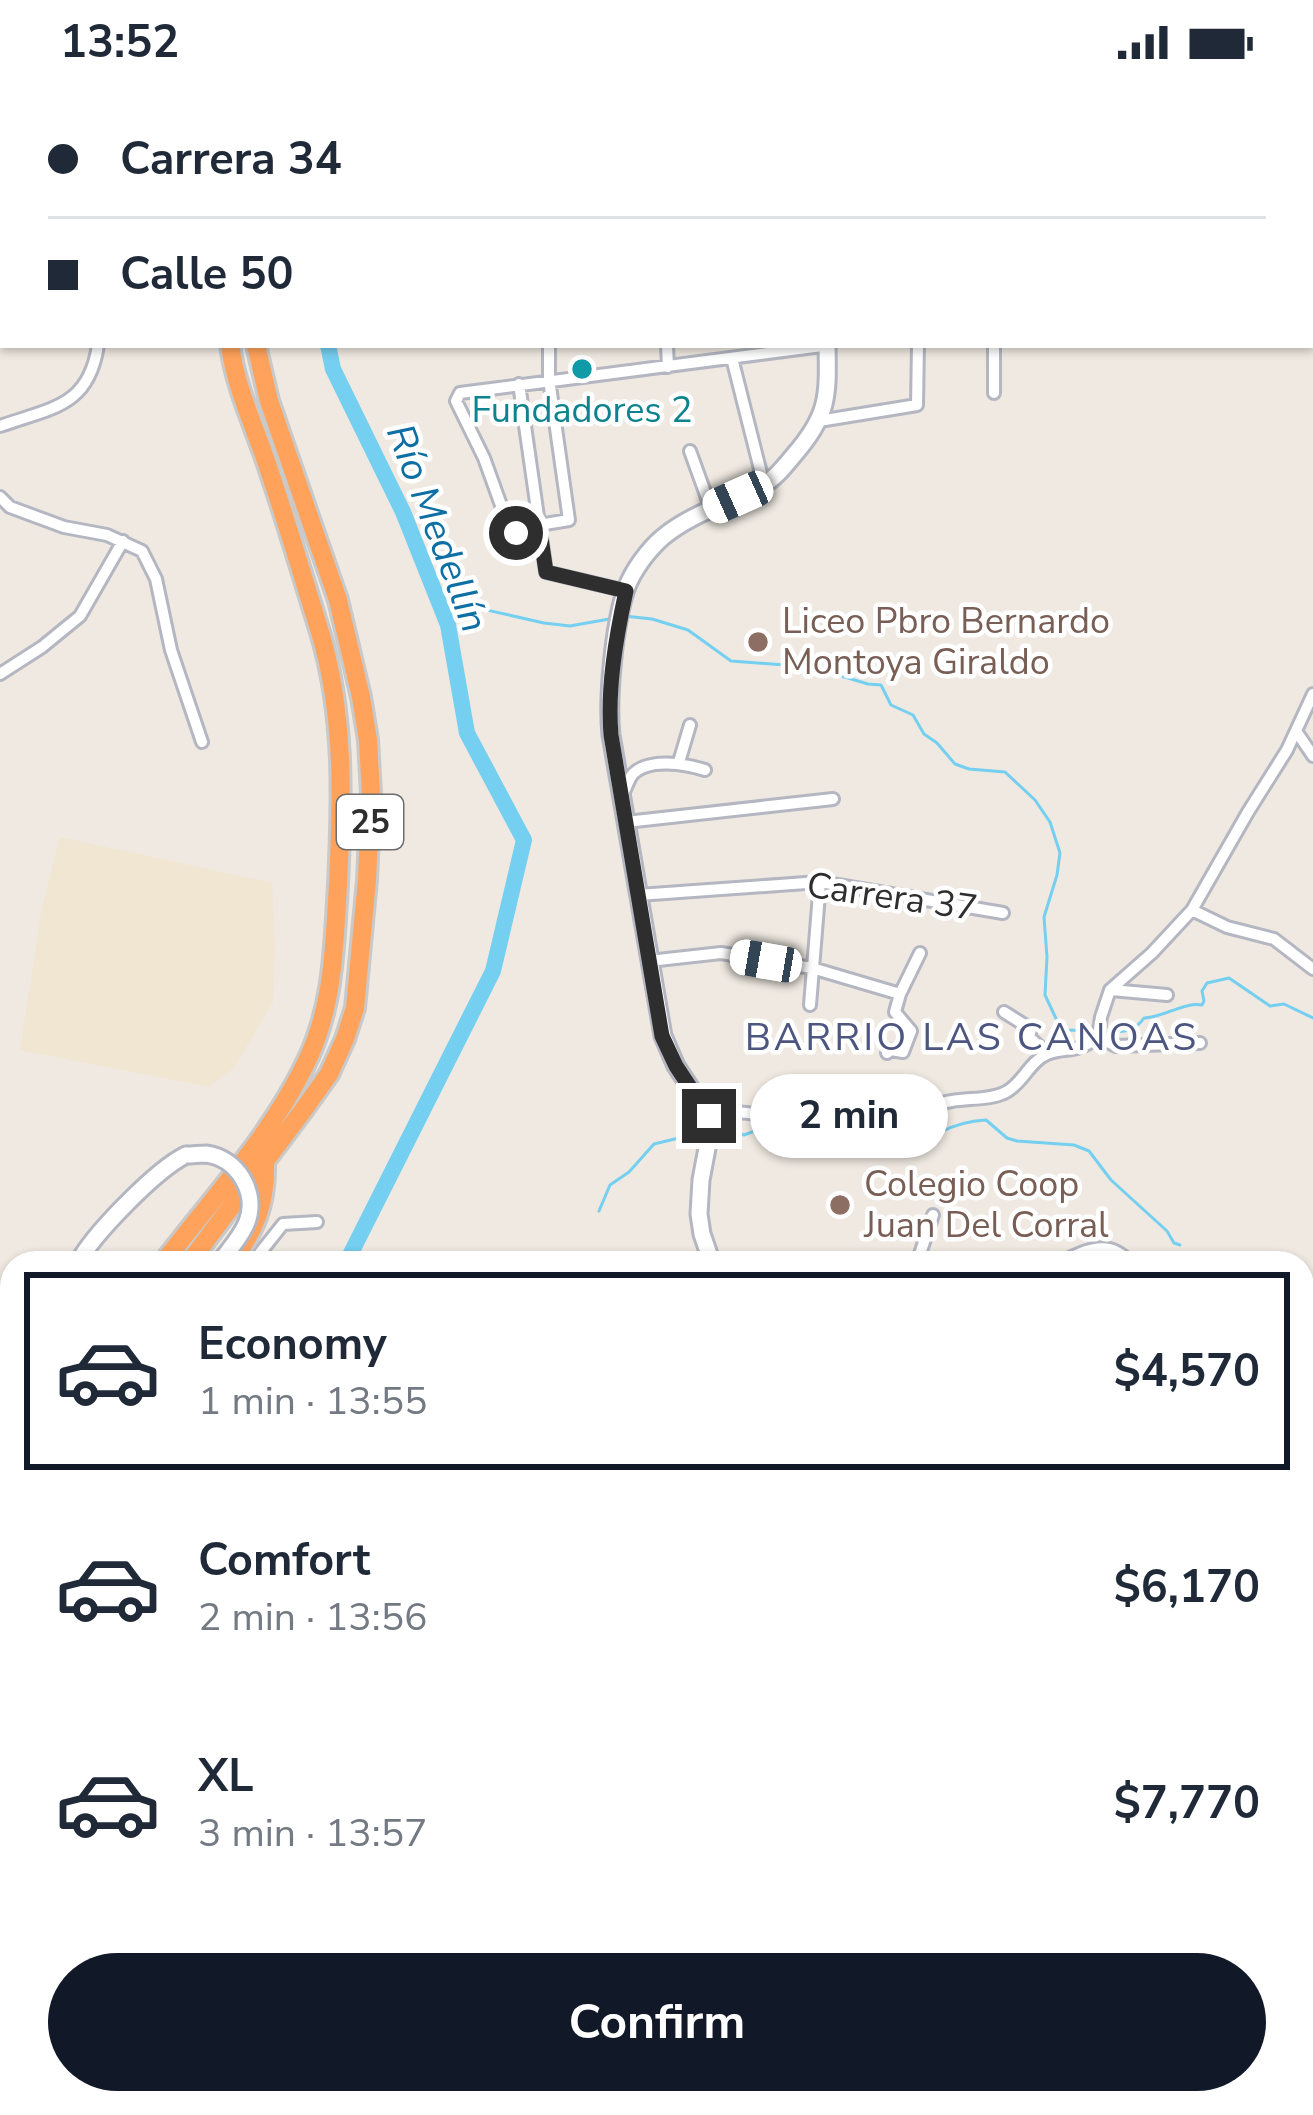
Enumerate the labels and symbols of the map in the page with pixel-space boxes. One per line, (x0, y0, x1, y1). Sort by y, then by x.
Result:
marker: Fundadores 2 (569, 356, 595, 382)
place label: Fundadores 2 (471, 386, 693, 435)
water label: Río Medellín (373, 416, 501, 640)
car (698, 466, 778, 528)
route start (489, 506, 543, 560)
place label: Liceo Pbro Bernardo Montoya Giraldo (782, 597, 1110, 687)
marker: Liceo Pbro Bernardo Montoya Giraldo (745, 629, 771, 655)
road number: 25 (337, 795, 403, 849)
street label: Carrera 37 (804, 861, 980, 933)
car (727, 937, 805, 985)
district label: BARRIO LAS CANOAS (745, 1011, 1199, 1064)
callout: 2 min (751, 1074, 949, 1158)
route end (682, 1089, 736, 1143)
place label: Colegio Coop Juan Del Corral (863, 1160, 1109, 1250)
marker: Colegio Coop Juan Del Corral (827, 1192, 853, 1218)

